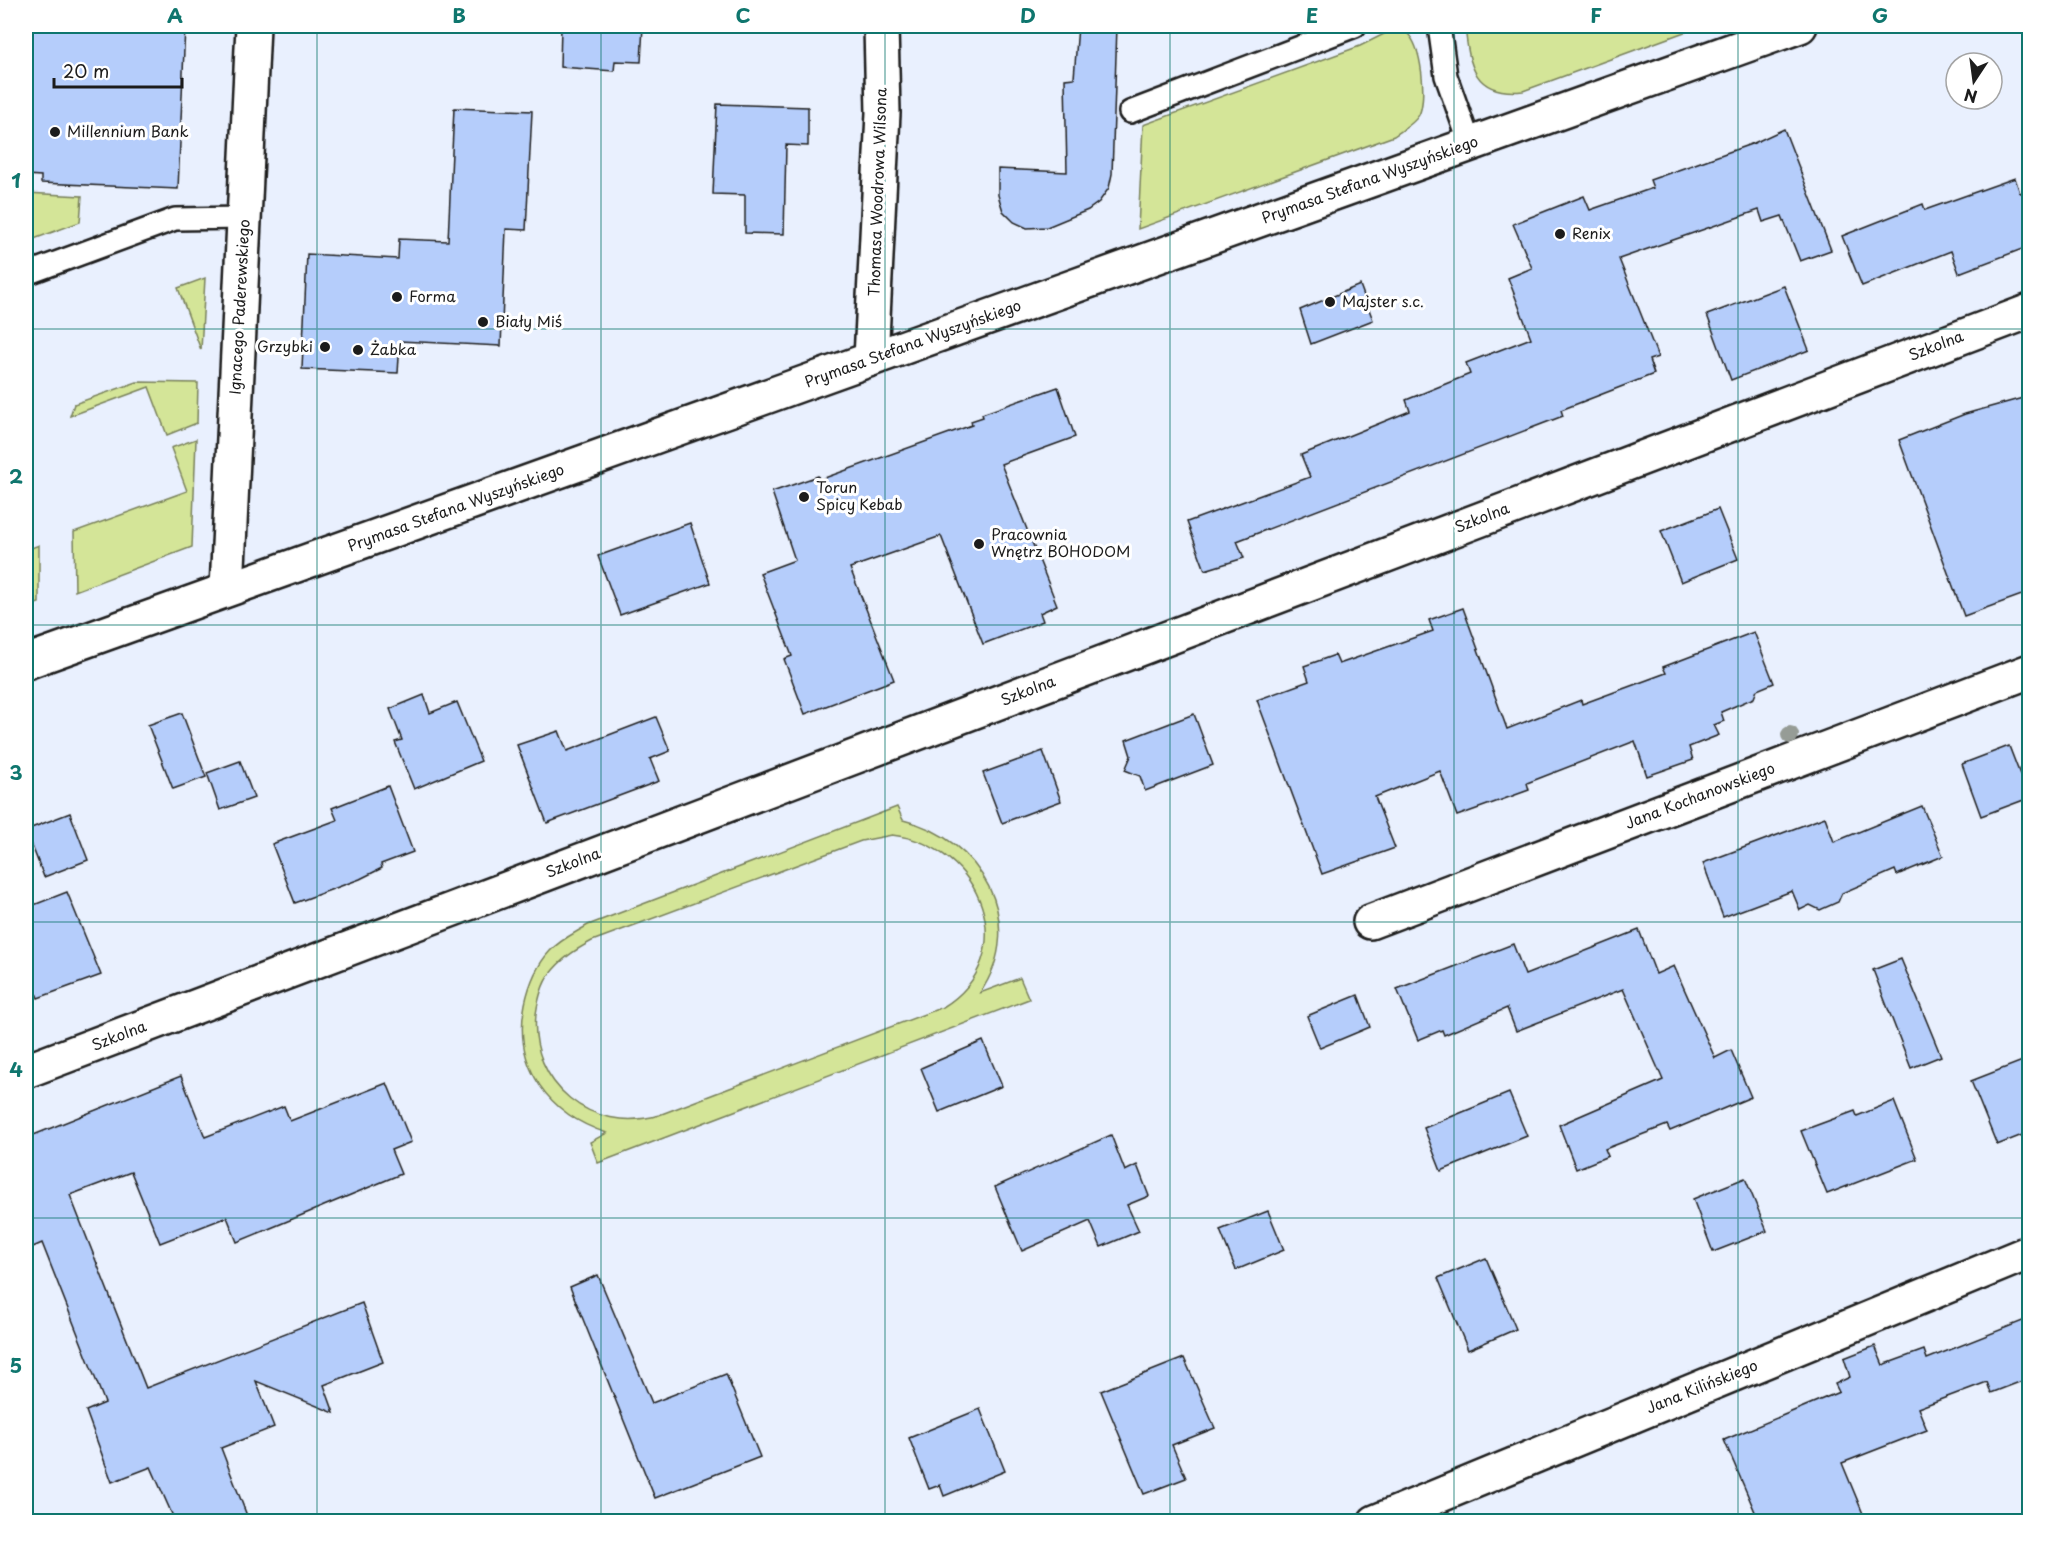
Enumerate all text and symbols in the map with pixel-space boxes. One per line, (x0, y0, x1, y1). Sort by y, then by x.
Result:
text: A (167, 0, 183, 30)
text: B (452, 0, 466, 30)
text: C (735, 0, 751, 30)
text: D (1020, 0, 1036, 30)
text: E (1306, 0, 1318, 30)
text: F (1590, 0, 1602, 30)
text: G (1872, 0, 1888, 30)
scale bar (54, 51, 182, 89)
north arrow (1944, 51, 2004, 111)
text: 20 m (63, 57, 109, 84)
text: N (1962, 83, 1979, 110)
street label: Thomasa Woodrowa Wilsona (861, 87, 892, 297)
place label: Millennium Bank (67, 119, 189, 142)
marker: Millennium Bank (48, 125, 62, 139)
street label: Prymasa Stefana Wyszyńskiego (1258, 129, 1481, 229)
text: 1 (11, 165, 21, 195)
street label: Ignacego Paderewskiego (222, 219, 255, 395)
place label: Renix (1572, 221, 1611, 244)
marker: Renix (1553, 227, 1567, 241)
place label: Forma (409, 284, 456, 307)
place label: Majster s.c. (1342, 289, 1424, 312)
marker: Forma (390, 290, 404, 304)
street label: Prymasa Stefana Wyszyńskiego (801, 293, 1024, 393)
marker: Majster s.c. (1323, 295, 1337, 309)
place label: Biały Miś (495, 309, 562, 332)
marker: Biały Miś (476, 315, 490, 329)
street label: Szkolna (1905, 323, 1967, 366)
place label: Grzybki (257, 334, 313, 357)
place label: Żabka (370, 337, 417, 360)
marker: Grzybki (318, 340, 332, 354)
marker: Żabka (351, 343, 365, 357)
street label: Prymasa Stefana Wyszyńskiego (344, 457, 567, 557)
text: 2 (9, 461, 23, 491)
place label: Torun Spicy Kebab (816, 475, 903, 515)
marker: Torun Spicy Kebab (797, 490, 811, 504)
street label: Szkolna (1451, 495, 1513, 538)
place label: Pracownia Wnętrz BOHODOM (991, 522, 1130, 562)
marker: Pracownia Wnętrz BOHODOM (972, 537, 986, 551)
street label: Szkolna (997, 668, 1059, 711)
street label: Jana Kochanowskiego (1621, 755, 1778, 834)
text: 3 (9, 757, 23, 787)
street label: Szkolna (542, 840, 604, 883)
street label: Szkolna (88, 1013, 150, 1056)
text: 4 (9, 1054, 23, 1084)
text: 5 (10, 1350, 22, 1380)
street label: Jana Kilińskiego (1642, 1353, 1761, 1418)

